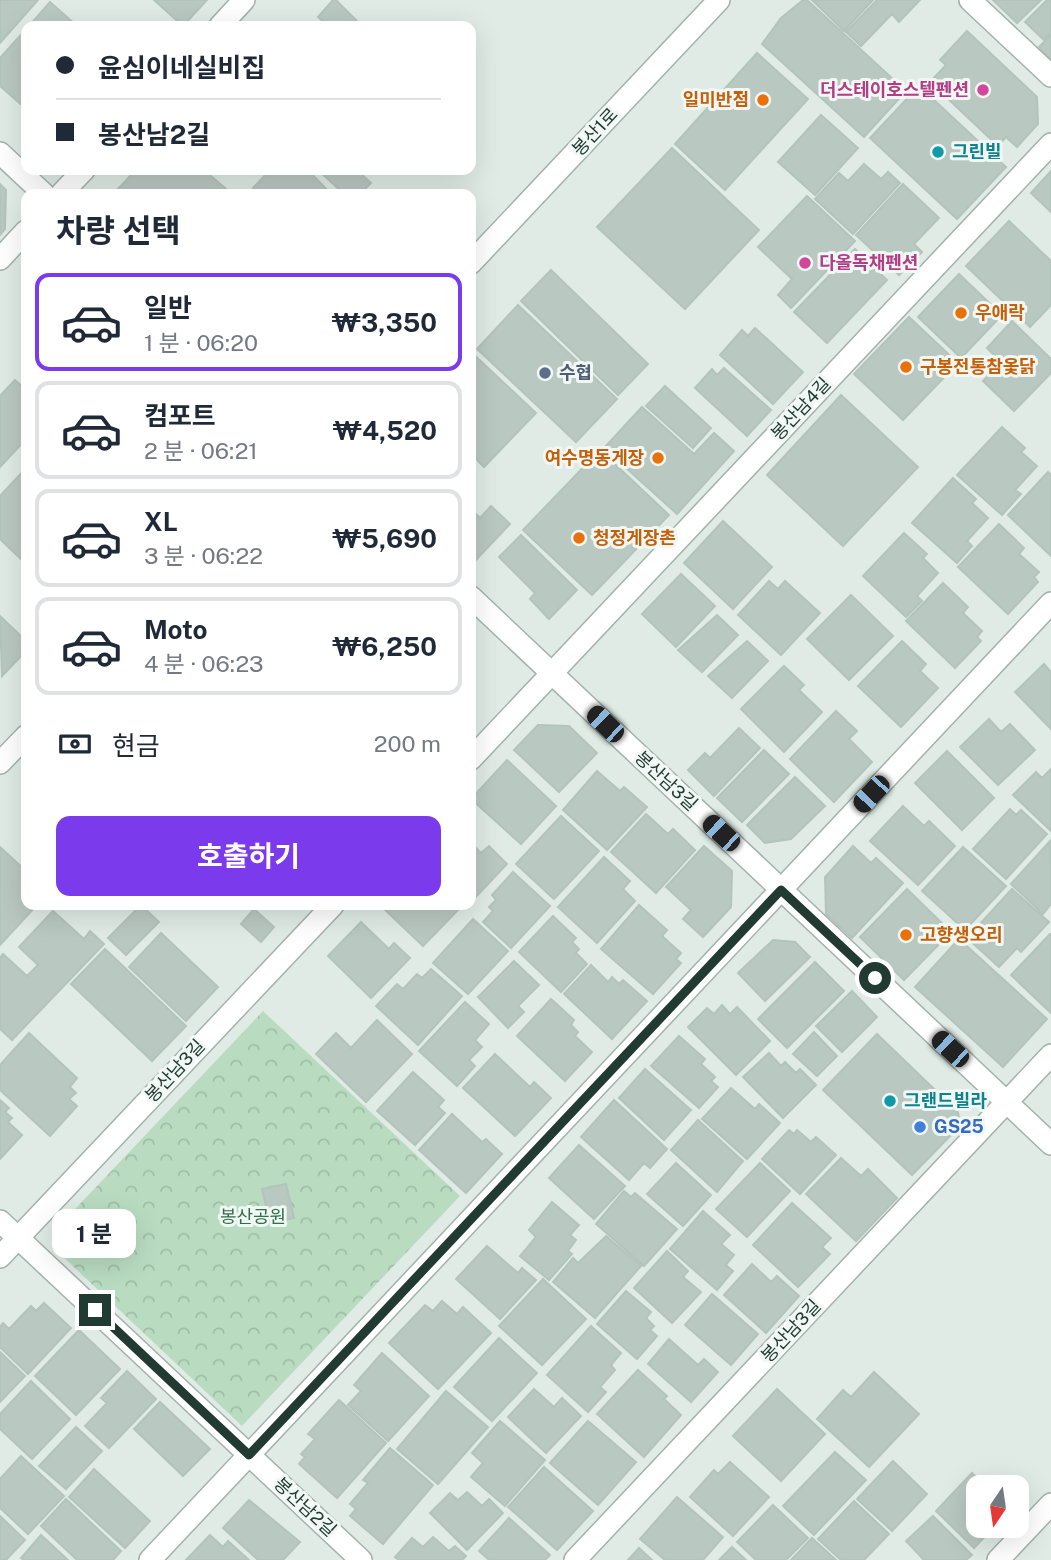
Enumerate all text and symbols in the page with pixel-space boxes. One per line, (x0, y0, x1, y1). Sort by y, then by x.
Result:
text: 윤심이네실비집 (98, 52, 265, 83)
place label: 더스테이호스텔펜션 (820, 79, 969, 100)
marker: 더스테이호스텔펜션 (975, 82, 991, 98)
place label: 일미반점 (683, 89, 749, 110)
marker: 일미반점 (755, 92, 771, 108)
street label: 봉산1로 (568, 104, 622, 160)
text: 봉산남2길 (98, 119, 210, 150)
place label: 그린빌 (952, 141, 1002, 162)
marker: 그린빌 (930, 144, 946, 160)
text: 차량 선택 (56, 212, 181, 249)
place label: 다올독채펜션 (819, 252, 918, 273)
marker: 다올독채펜션 (797, 255, 813, 271)
icon: car (60, 291, 123, 354)
text: 일반 (144, 292, 192, 323)
place label: 우애락 (975, 302, 1025, 323)
marker: 우애락 (953, 305, 969, 321)
text: ₩3,350 (332, 307, 437, 338)
text: 1 분 · 06:20 (144, 329, 258, 356)
place label: 구봉전통참옻닭 (920, 356, 1036, 377)
marker: 구봉전통참옻닭 (898, 359, 914, 375)
place label: 수협 (559, 362, 592, 383)
marker: 수협 (537, 365, 553, 381)
street label: 봉산남4길 (767, 373, 835, 444)
icon: car (60, 399, 123, 462)
text: 컴포트 (144, 400, 216, 431)
text: ₩4,520 (333, 415, 437, 446)
text: 2 분 · 06:21 (144, 437, 258, 464)
place label: 여수명동게장 (545, 447, 644, 468)
marker: 여수명동게장 (650, 450, 666, 466)
text: XL (144, 506, 178, 537)
icon: car (60, 507, 123, 570)
text: ₩5,690 (332, 523, 437, 554)
place label: 청정게장촌 (593, 527, 676, 548)
marker: 청정게장촌 (571, 530, 587, 546)
text: 3 분 · 06:22 (144, 542, 263, 569)
text: Moto (144, 614, 207, 645)
icon: car (60, 615, 123, 678)
text: ₩6,250 (332, 631, 437, 662)
text: 4 분 · 06:23 (144, 650, 264, 677)
car (583, 702, 628, 746)
icon: cash (56, 725, 94, 763)
text: 현금 (112, 730, 160, 761)
text: 200 m (374, 730, 441, 757)
street label: 봉산남3길 (631, 746, 702, 815)
car (849, 771, 894, 817)
car (699, 811, 744, 855)
button: 호출하기 (56, 816, 441, 896)
place label: 고향생오리 (920, 924, 1003, 945)
marker: 고향생오리 (898, 927, 914, 943)
route start (859, 962, 891, 994)
car (928, 1027, 973, 1071)
street label: 봉산남3길 (140, 1035, 209, 1106)
place label: 그랜드빌라 (904, 1090, 987, 1111)
marker: 그랜드빌라 (882, 1093, 898, 1109)
place label: GS25 (934, 1116, 984, 1137)
marker: GS25 (912, 1119, 928, 1135)
park label: 봉산공원 (220, 1206, 286, 1227)
callout: 1 분 (53, 1208, 137, 1258)
text: 1 분 (76, 1220, 112, 1247)
route end (79, 1294, 111, 1326)
street label: 봉산남3길 (756, 1295, 825, 1366)
street label: 봉산남2길 (270, 1473, 341, 1541)
north arrow (966, 1475, 1029, 1538)
map controls (966, 1475, 1029, 1538)

